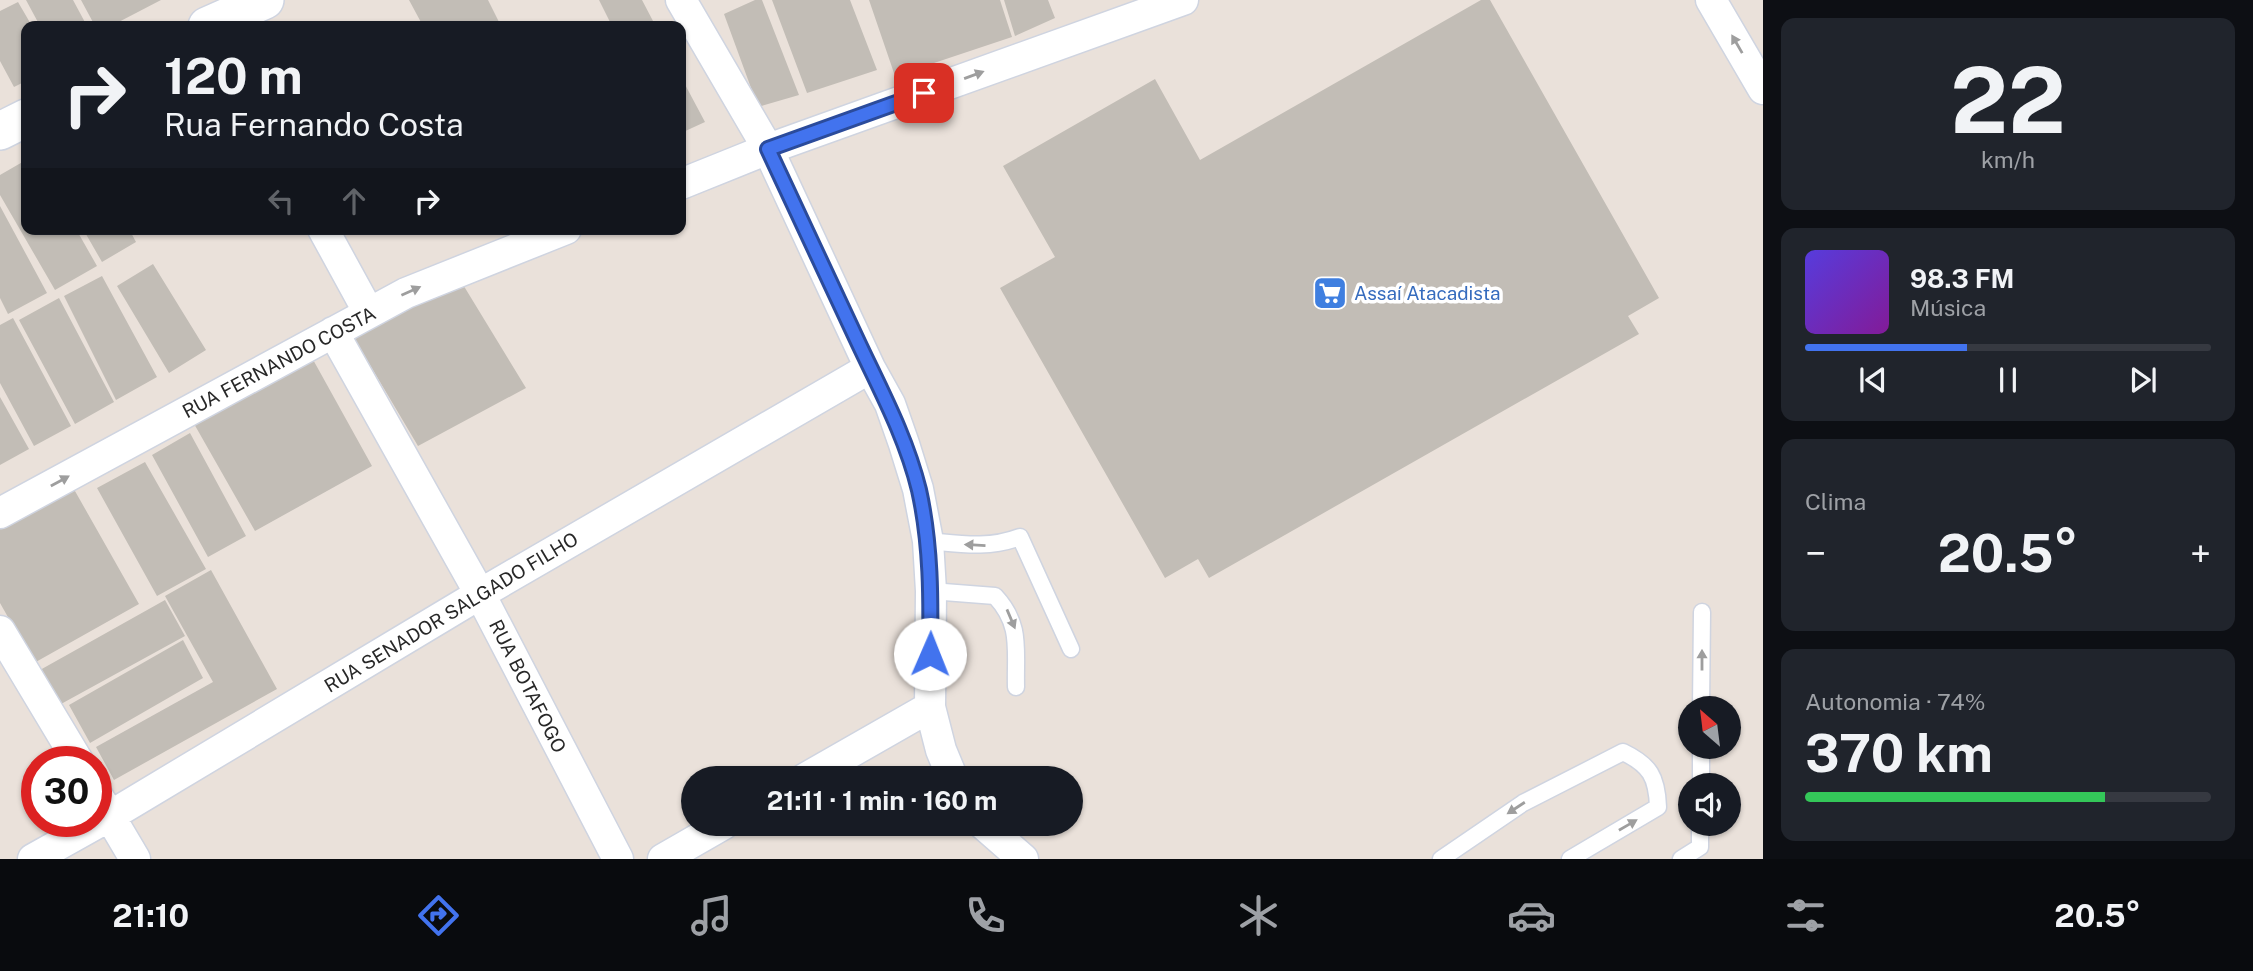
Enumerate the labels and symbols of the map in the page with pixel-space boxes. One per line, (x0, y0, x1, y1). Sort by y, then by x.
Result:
one-way arrow (1731, 35, 1743, 54)
pin (894, 63, 954, 123)
one-way arrow (964, 69, 985, 80)
supermarket icon: Assaí Atacadista (1311, 274, 1349, 312)
place label: Assaí Atacadista (1354, 282, 1501, 304)
one-way arrow (401, 286, 422, 297)
street label: RUA FERNANDO COSTA (179, 302, 379, 422)
one-way arrow (50, 475, 70, 486)
street label: RUA SENADOR SALGADO FILHO (320, 527, 582, 697)
one-way arrow (963, 539, 985, 550)
one-way arrow (1005, 609, 1016, 630)
street label: RUA BOTAFOGO (485, 616, 571, 756)
position arrow (893, 617, 967, 691)
one-way arrow (1696, 649, 1708, 671)
north arrow (1678, 696, 1741, 760)
speed limit sign: 30 (21, 746, 112, 837)
one-way arrow (1506, 801, 1525, 814)
one-way arrow (1619, 818, 1638, 831)

